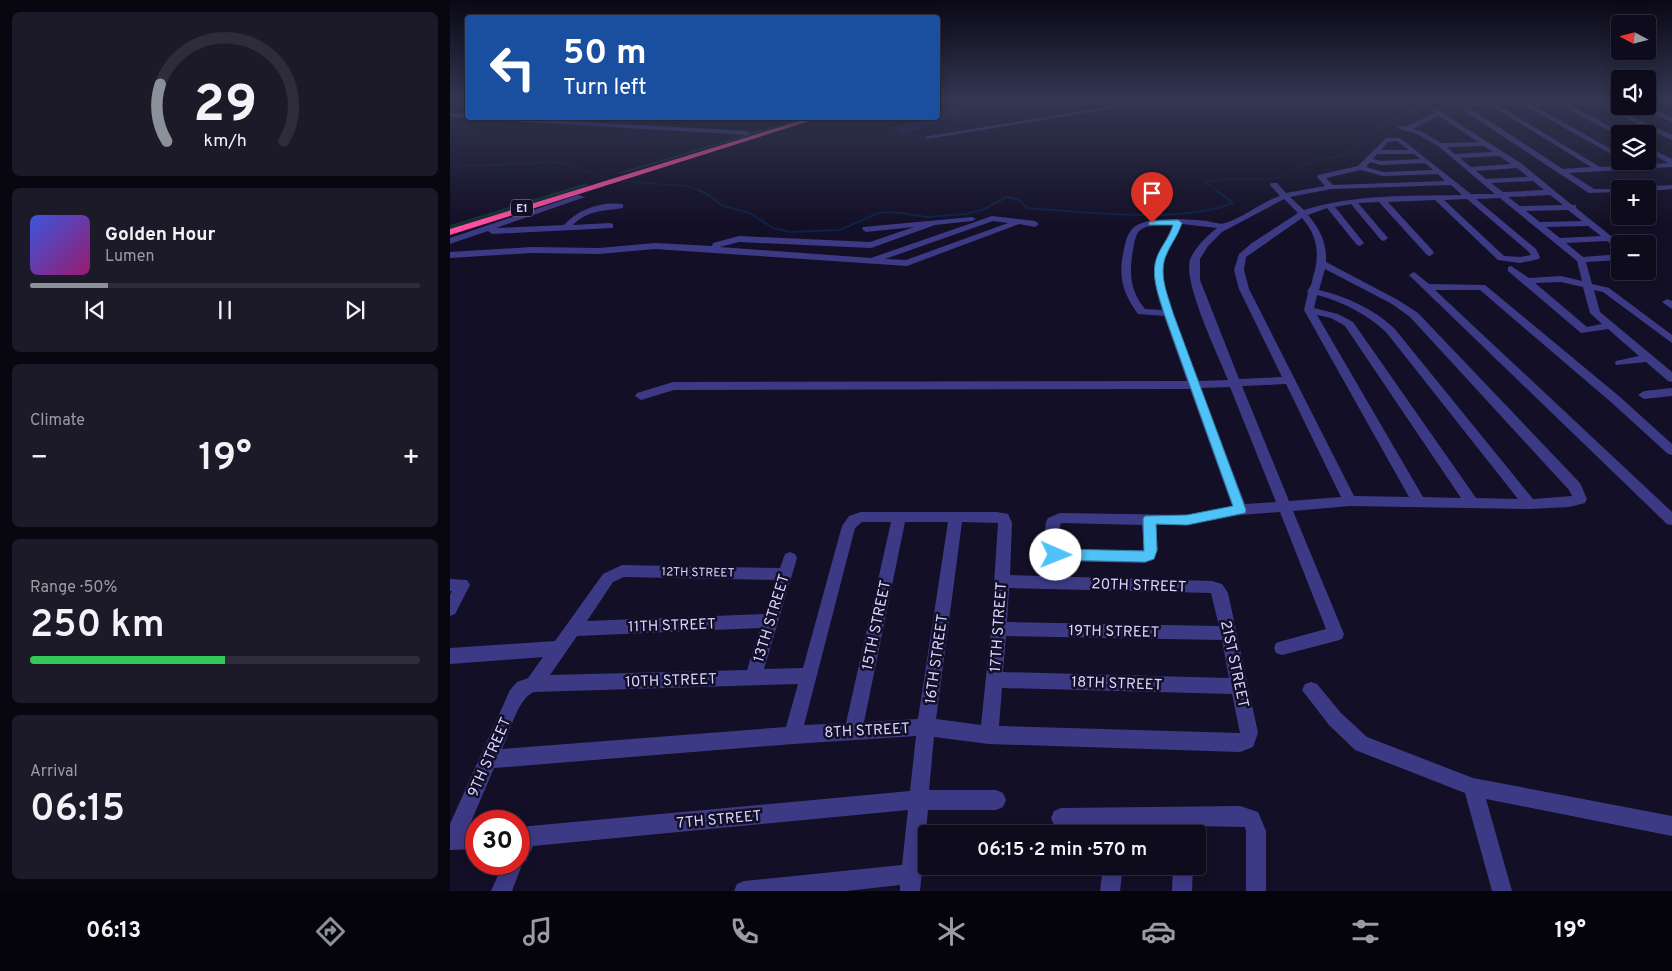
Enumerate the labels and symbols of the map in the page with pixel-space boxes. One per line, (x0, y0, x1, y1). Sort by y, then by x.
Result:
north arrow (1611, 15, 1656, 60)
pin (1131, 172, 1173, 223)
road number: E1 (511, 200, 533, 217)
position arrow (1029, 528, 1081, 580)
street label: 12TH STREET (661, 564, 735, 582)
street label: 13TH STREET (750, 572, 795, 665)
street label: 20TH STREET (1091, 575, 1187, 598)
street label: 15TH STREET (859, 579, 896, 672)
street label: 17TH STREET (987, 581, 1012, 673)
street label: 16TH STREET (922, 613, 953, 705)
street label: 11TH STREET (628, 615, 716, 638)
street label: 21ST STREET (1215, 619, 1252, 710)
street label: 19TH STREET (1068, 622, 1160, 643)
street label: 10TH STREET (625, 670, 717, 693)
street label: 18TH STREET (1071, 673, 1163, 696)
street label: 9TH STREET (464, 715, 516, 800)
street label: 8TH STREET (824, 720, 910, 743)
street label: 7TH STREET (676, 807, 762, 834)
speed limit sign: 30 (465, 810, 530, 875)

